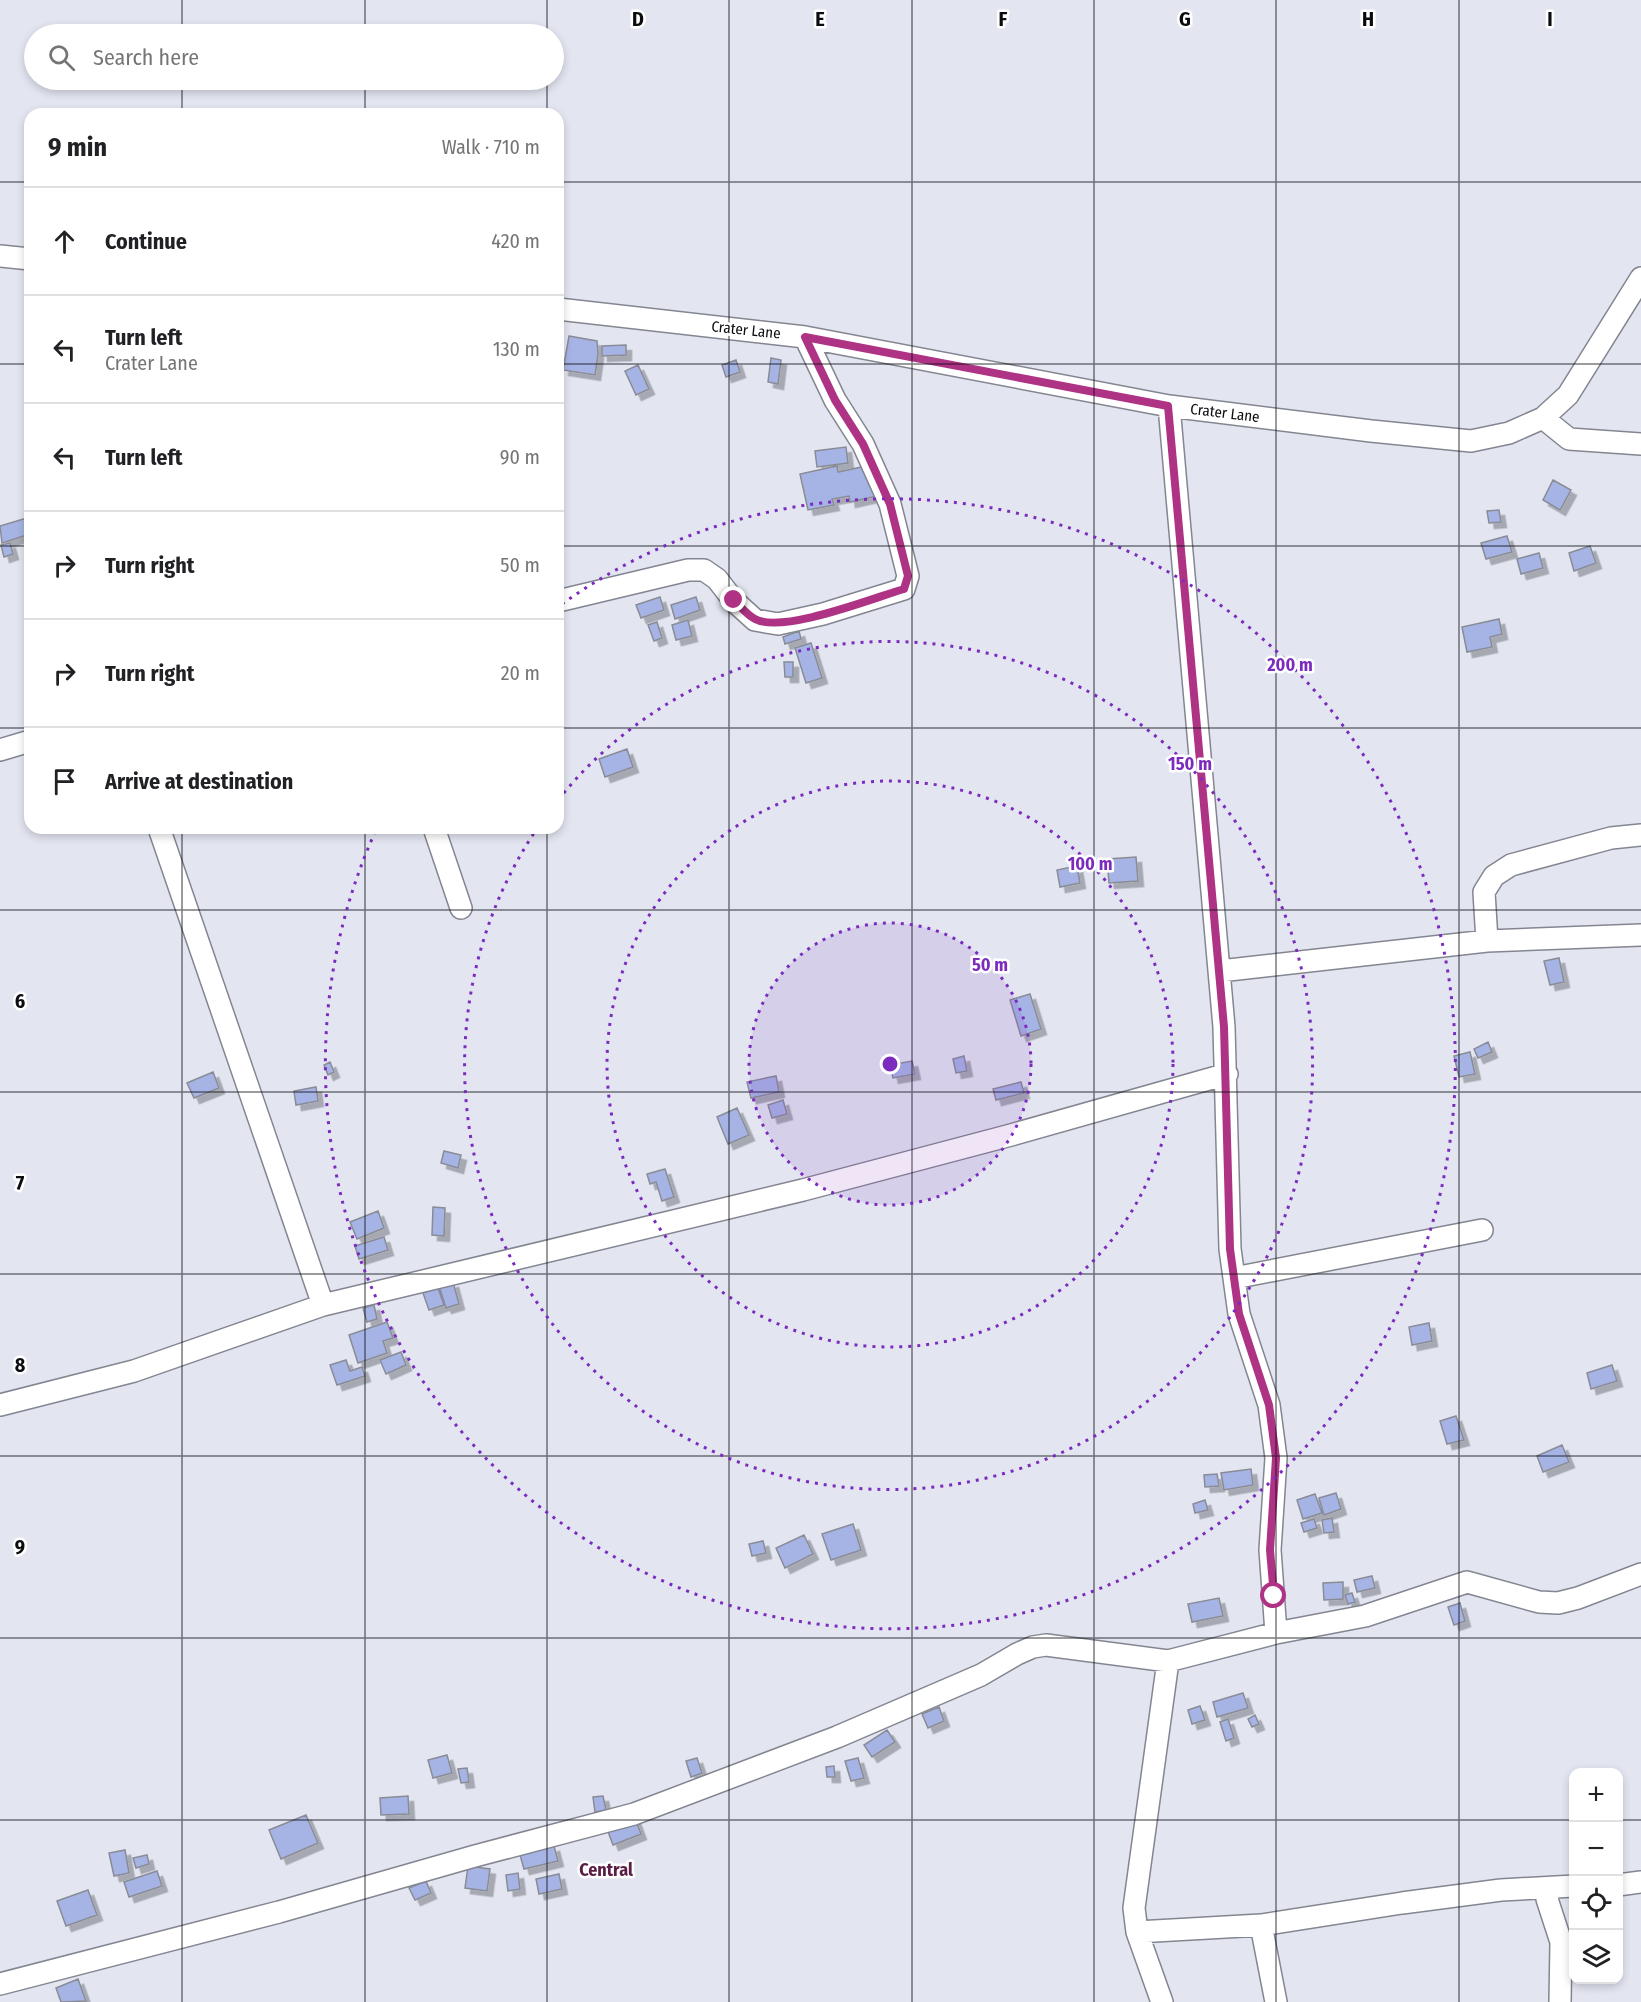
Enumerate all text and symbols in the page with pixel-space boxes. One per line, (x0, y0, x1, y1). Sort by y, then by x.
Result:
text: D (632, 7, 644, 31)
text: E (815, 7, 825, 31)
text: F (999, 7, 1008, 31)
text: G (1179, 7, 1191, 31)
text: H (1362, 7, 1374, 31)
text: I (1547, 7, 1553, 31)
search box (24, 24, 564, 90)
icon: search (45, 41, 78, 74)
text: Search here (93, 44, 199, 71)
text: 9 min (48, 132, 107, 163)
text: Walk · 710 m (442, 135, 540, 159)
icon: ahead (48, 225, 81, 258)
text: Continue (105, 228, 187, 255)
text: 420 m (491, 229, 540, 253)
street label: Crater Lane (710, 317, 782, 343)
text: Turn left (105, 324, 183, 351)
icon: left (48, 333, 81, 366)
text: 130 m (493, 337, 540, 361)
text: Crater Lane (105, 351, 198, 375)
street label: Crater Lane (1189, 400, 1261, 426)
icon: left (48, 441, 81, 474)
text: Turn left (105, 444, 183, 471)
text: 90 m (500, 445, 540, 469)
icon: right (48, 549, 81, 582)
text: Turn right (105, 552, 194, 579)
text: 50 m (500, 553, 540, 577)
route end (720, 586, 746, 612)
text: 200 m (1266, 654, 1313, 676)
icon: right (48, 657, 81, 690)
text: Turn right (105, 660, 194, 687)
text: 20 m (501, 661, 540, 685)
text: 150 m (1168, 753, 1212, 775)
icon: arrive (48, 765, 81, 798)
text: Arrive at destination (105, 768, 293, 795)
text: 100 m (1068, 853, 1112, 875)
text: 50 m (972, 954, 1008, 976)
text: 6 (15, 989, 25, 1013)
centre of rings (880, 1054, 900, 1074)
text: 7 (16, 1171, 25, 1195)
text: 8 (15, 1353, 26, 1377)
text: 9 (15, 1535, 25, 1559)
route start (1260, 1582, 1286, 1608)
map controls (1569, 1768, 1623, 1984)
button: + (1569, 1768, 1623, 1822)
button: − (1569, 1822, 1623, 1876)
district label: Central (579, 1859, 633, 1881)
button: locate (1569, 1876, 1623, 1930)
button: layers (1569, 1930, 1623, 1984)

